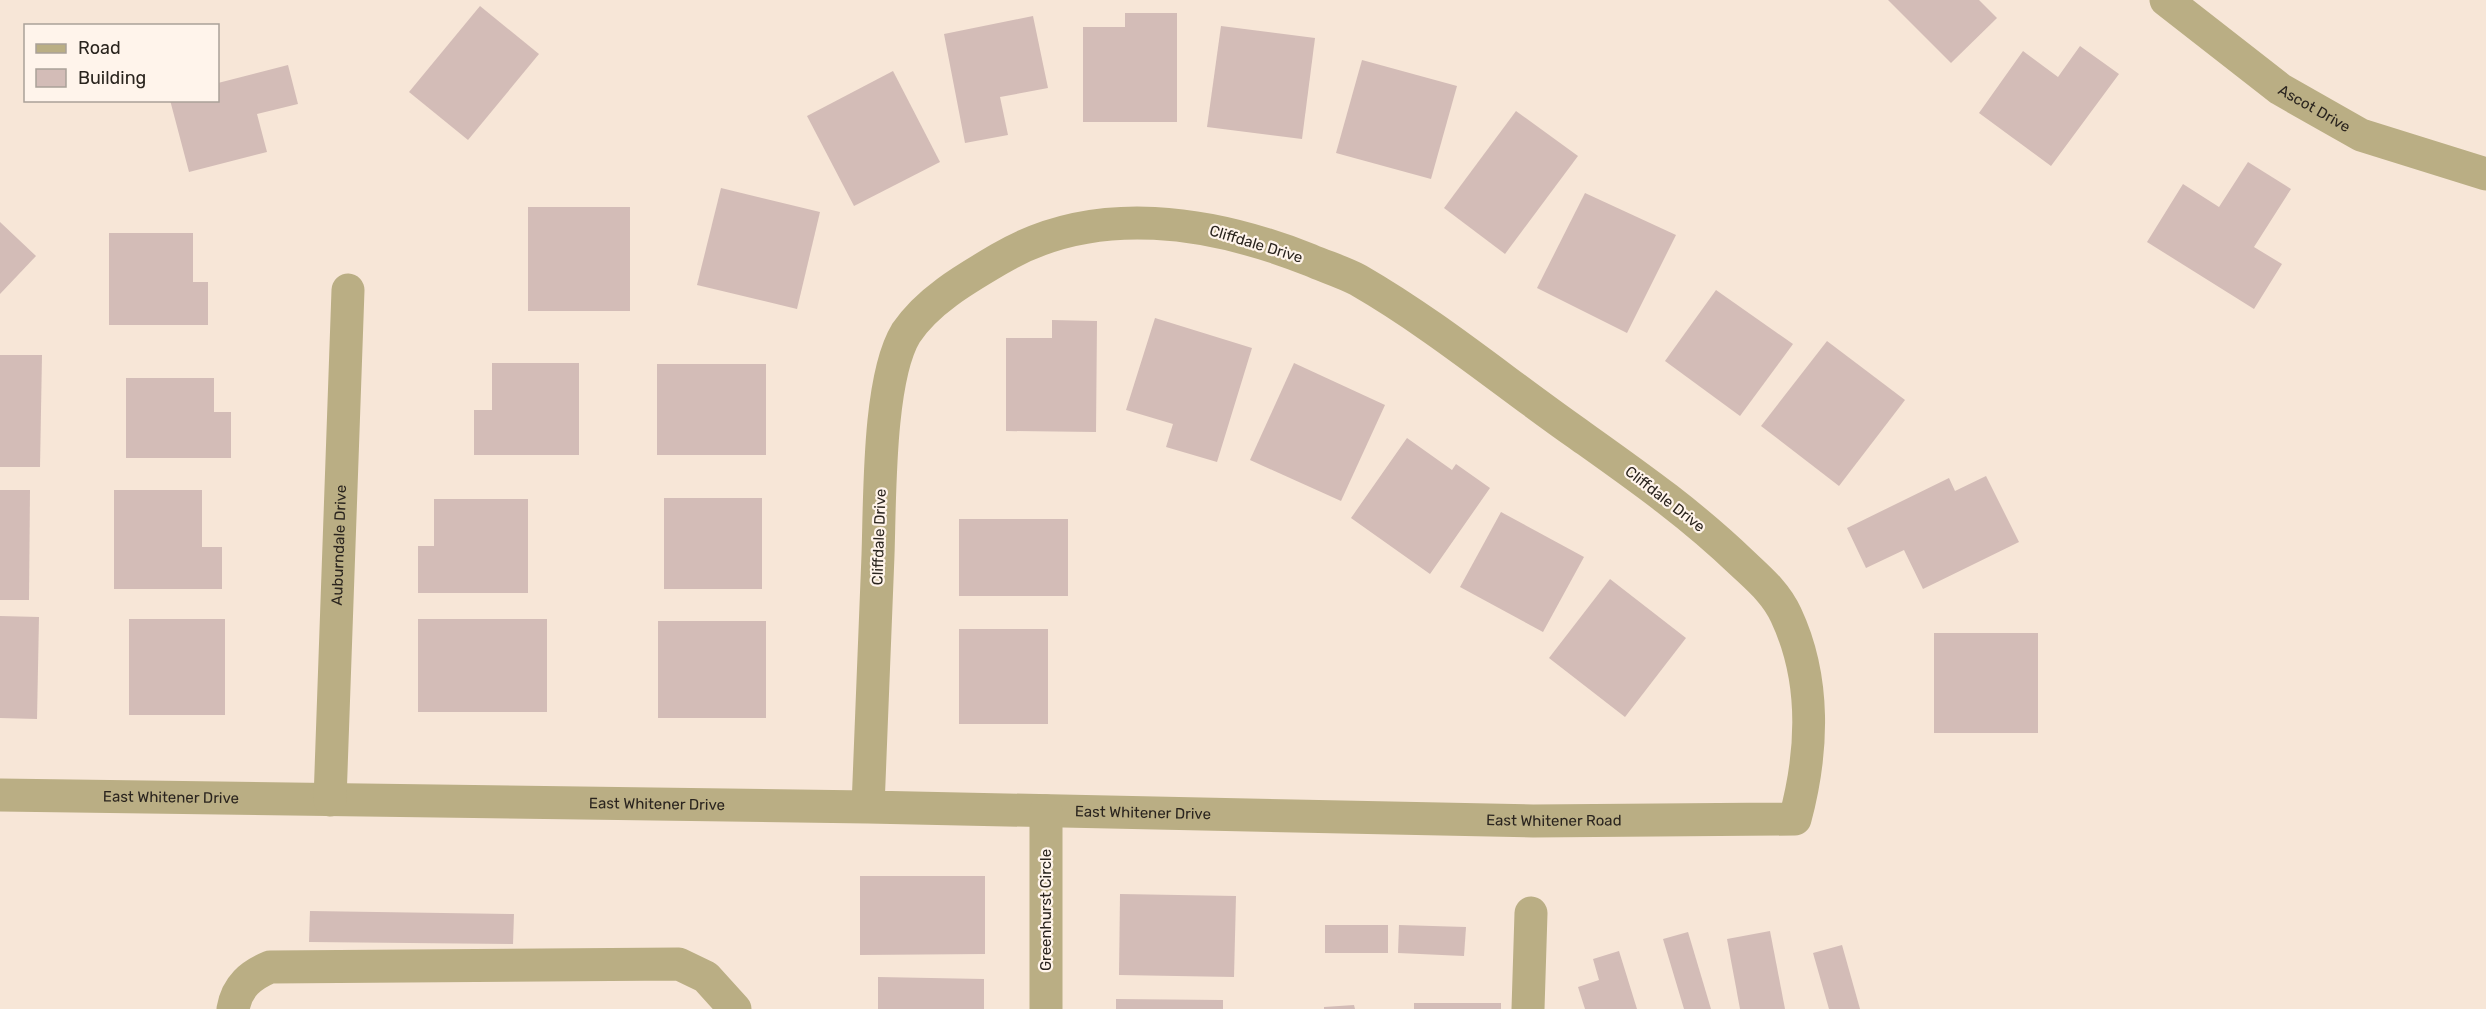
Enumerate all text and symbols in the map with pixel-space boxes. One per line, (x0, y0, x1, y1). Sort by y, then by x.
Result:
legend (24, 24, 219, 102)
text: Road (78, 37, 121, 59)
text: Building (78, 67, 146, 89)
street label: Ascot Drive (2275, 81, 2354, 136)
street label: Cliffdale Drive (1207, 221, 1305, 267)
street label: Cliffdale Drive (1621, 462, 1709, 536)
street label: Auburndale Drive (328, 484, 350, 606)
street label: Cliffdale Drive (868, 488, 890, 586)
street label: East Whitener Drive (103, 787, 239, 807)
street label: East Whitener Drive (589, 794, 725, 814)
street label: East Whitener Drive (1075, 802, 1211, 823)
street label: East Whitener Road (1486, 811, 1622, 830)
street label: Greenhurst Circle (1037, 849, 1055, 971)

